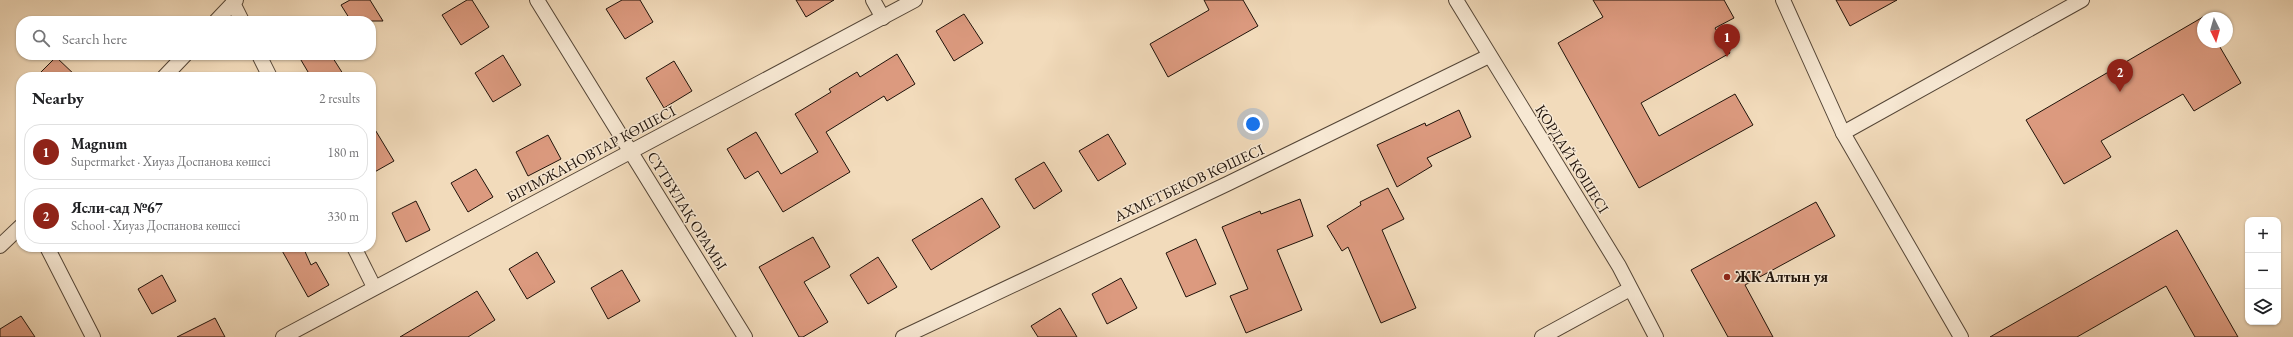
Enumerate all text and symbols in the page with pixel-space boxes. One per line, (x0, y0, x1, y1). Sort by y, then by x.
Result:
north arrow (2197, 12, 2233, 48)
search box (16, 16, 376, 60)
pin: 1 (1714, 24, 1740, 57)
icon: search (30, 27, 52, 49)
text: Search here (62, 29, 127, 48)
pin: 2 (2107, 59, 2133, 92)
text: Nearby (32, 87, 84, 109)
text: 2 results (319, 90, 360, 107)
street label: БІРІМЖАНОВТАР КӨШЕСІ (503, 101, 679, 206)
street label: ҚОРДАЙ КӨШЕСІ (1531, 101, 1613, 217)
your location (1243, 114, 1263, 134)
text: Magnum (71, 134, 127, 153)
street label: АХМЕТБЕКОВ КӨШЕСІ (1110, 139, 1267, 226)
text: 1 (43, 144, 49, 161)
text: 180 m (328, 144, 359, 161)
street label: CҮТБҰЛАҚ ОРАМЫ (643, 148, 732, 274)
text: Supermarket · Хиуаз Доспанова көшесі (71, 153, 271, 170)
text: Ясли-сад №67 (71, 198, 163, 217)
text: 2 (43, 208, 49, 225)
text: 330 m (328, 208, 359, 225)
text: School · Хиуаз Доспанова көшесі (71, 217, 241, 234)
map controls (2245, 217, 2281, 325)
button: + (2245, 217, 2281, 253)
button: − (2245, 253, 2281, 289)
place label: ЖК Алтын уя (1734, 267, 1828, 286)
marker: ЖК Алтын уя (1722, 272, 1732, 282)
button: layers (2245, 289, 2281, 325)

